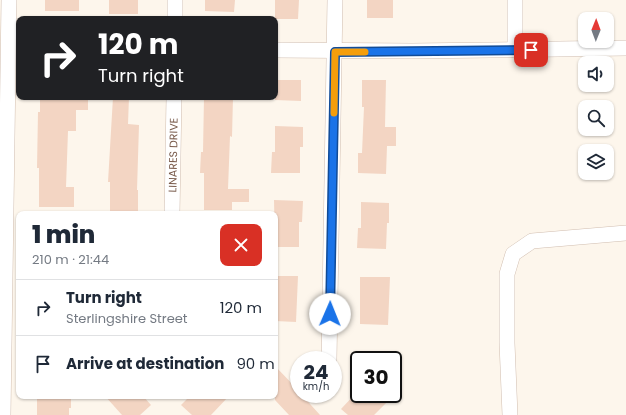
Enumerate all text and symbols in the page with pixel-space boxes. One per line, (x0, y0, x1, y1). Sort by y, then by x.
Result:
north arrow (578, 12, 614, 48)
map controls (578, 12, 614, 180)
text: 120 m (98, 25, 178, 64)
icon: right (32, 32, 84, 84)
pin (514, 33, 548, 67)
icon: arrive (520, 39, 542, 61)
button: sound (578, 56, 614, 92)
text: Turn right (98, 63, 184, 88)
button: search (578, 100, 614, 136)
street label: LINARES DRIVE (164, 118, 182, 192)
button: layers (578, 144, 614, 180)
text: 1 min (32, 218, 95, 251)
button: close (220, 224, 262, 266)
text: 210 m · 21:44 (32, 250, 109, 269)
text: Turn right (66, 287, 142, 308)
position arrow (309, 293, 351, 335)
icon: right (32, 297, 54, 319)
text: 120 m (220, 297, 262, 318)
text: Sterlingshire Street (66, 309, 188, 328)
speed limit sign: 30 (350, 351, 402, 403)
icon: arrive (32, 353, 54, 375)
text: Arrive at destination (66, 353, 224, 374)
text: 90 m (236, 353, 275, 374)
text: 24 (304, 358, 328, 386)
text: km/h (303, 379, 329, 394)

